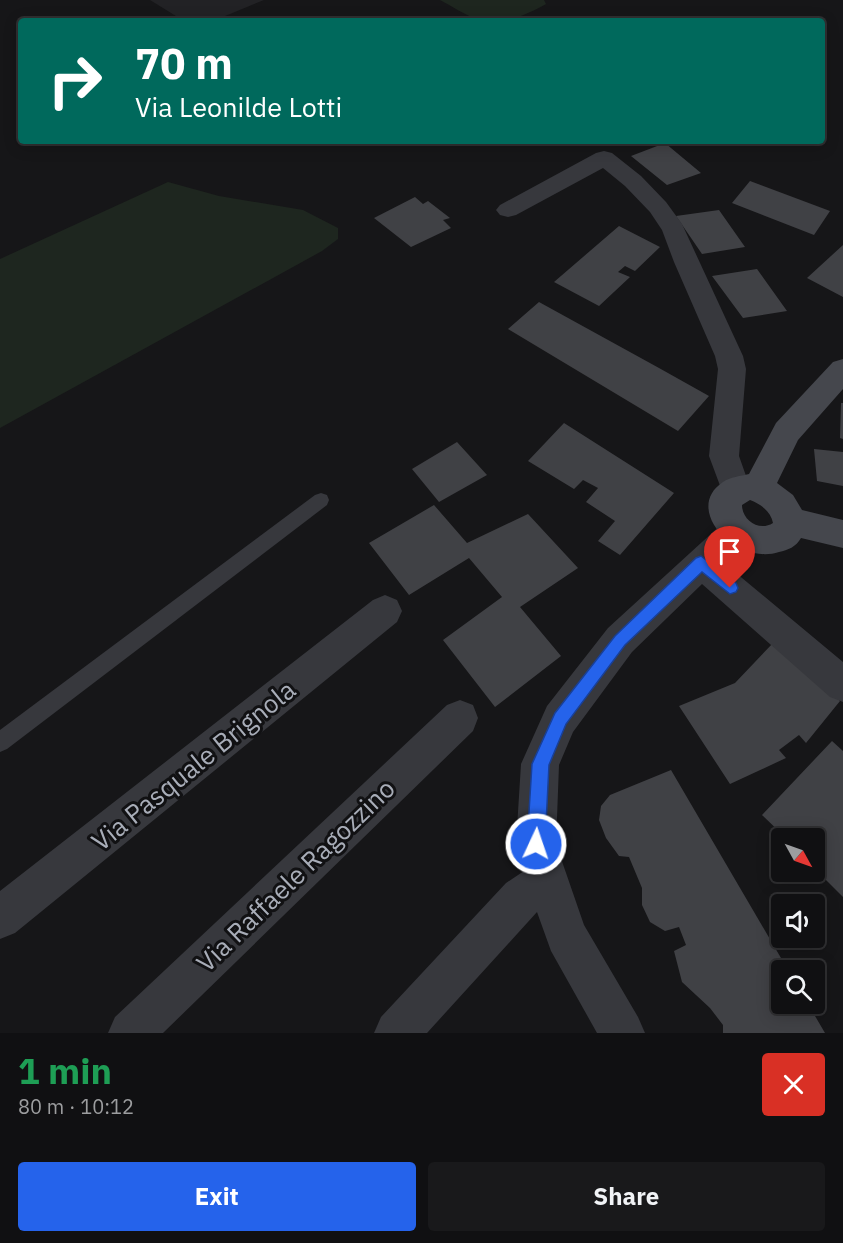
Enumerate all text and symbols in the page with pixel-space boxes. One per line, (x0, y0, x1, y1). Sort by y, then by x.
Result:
text: 70 m (135, 36, 233, 91)
icon: right (36, 42, 114, 120)
text: Via Leonilde Lotti (135, 89, 342, 124)
pin (704, 526, 755, 588)
icon: arrive (713, 535, 746, 568)
street label: Via Pasquale Brignola (84, 672, 302, 858)
street label: Via Raffaele Ragozzino (188, 771, 402, 979)
position arrow (504, 812, 568, 876)
north arrow (771, 828, 825, 882)
map controls (771, 828, 825, 1014)
button: sound (771, 894, 825, 948)
button: search (771, 960, 825, 1014)
text: 1 min (18, 1047, 112, 1094)
button: close (762, 1053, 825, 1116)
text: 80 m · 10:12 (18, 1093, 134, 1120)
button: Exit (18, 1162, 416, 1231)
button: Share (428, 1162, 825, 1231)

